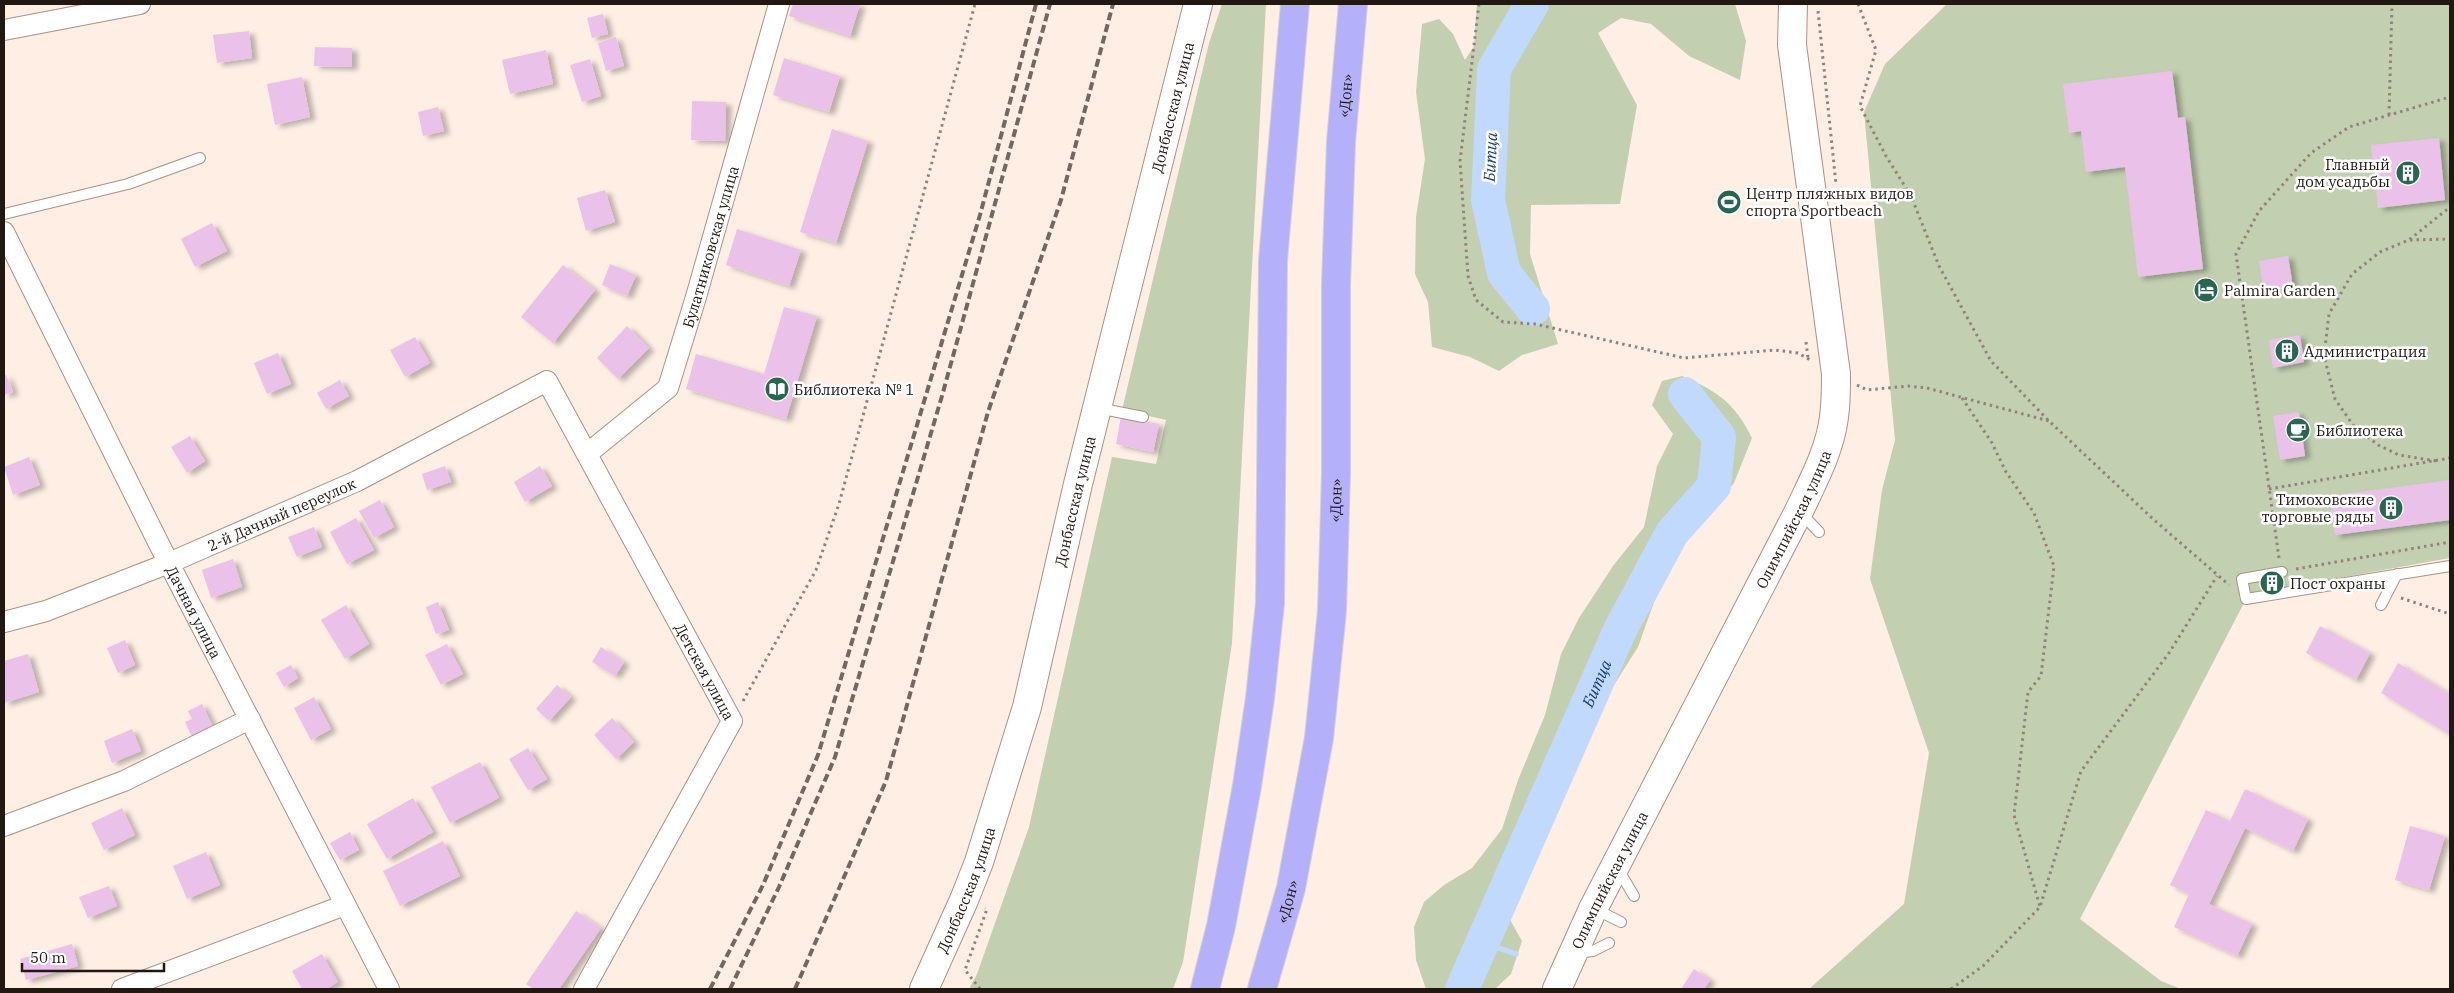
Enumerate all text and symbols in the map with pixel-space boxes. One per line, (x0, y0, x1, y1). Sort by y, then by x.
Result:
street label: Донбасская улица (1147, 40, 1198, 174)
street label: «Дон» (1334, 73, 1356, 118)
water label: Битца (1479, 131, 1501, 183)
place label: Главный дом усадьбы (2296, 155, 2390, 191)
building icon: Главный дом усадьбы (2395, 160, 2421, 186)
street label: Булатниковская улица (678, 163, 742, 330)
place label: Центр пляжных видов спорта Sportbeach (1746, 184, 1914, 220)
sports icon: Центр пляжных видов спорта Sportbeach (1716, 189, 1742, 215)
hotel icon: Palmira Garden (2193, 277, 2219, 303)
place label: Palmira Garden (2224, 281, 2336, 300)
building icon: Администрация (2274, 338, 2300, 364)
place label: Администрация (2304, 342, 2426, 361)
library icon: Библиотека № 1 (764, 376, 790, 402)
place label: Библиотека № 1 (794, 380, 914, 399)
cafe icon: Библиотека (2285, 417, 2311, 443)
place label: Библиотека (2316, 421, 2404, 440)
street label: Донбасская улица (1050, 434, 1099, 568)
street label: Олимпийская улица (1751, 447, 1835, 592)
street label: 2-й Дачный переулок (204, 473, 359, 555)
street label: «Дон» (1325, 478, 1345, 522)
place label: Тимоховские торговые ряды (2262, 490, 2374, 526)
building icon: Тимоховские торговые ряды (2378, 495, 2404, 521)
street label: Дачная улица (162, 562, 226, 662)
building icon: Пост охраны (2259, 570, 2285, 596)
place label: Пост охраны (2290, 574, 2386, 593)
street label: Детская улица (671, 620, 739, 723)
water label: Битца (1577, 656, 1616, 711)
street label: Олимпийская улица (1567, 808, 1652, 952)
street label: Донбасская улица (932, 824, 999, 955)
street label: «Дон» (1272, 878, 1302, 925)
scale bar (22, 940, 165, 972)
text: 50 m (30, 948, 66, 967)

